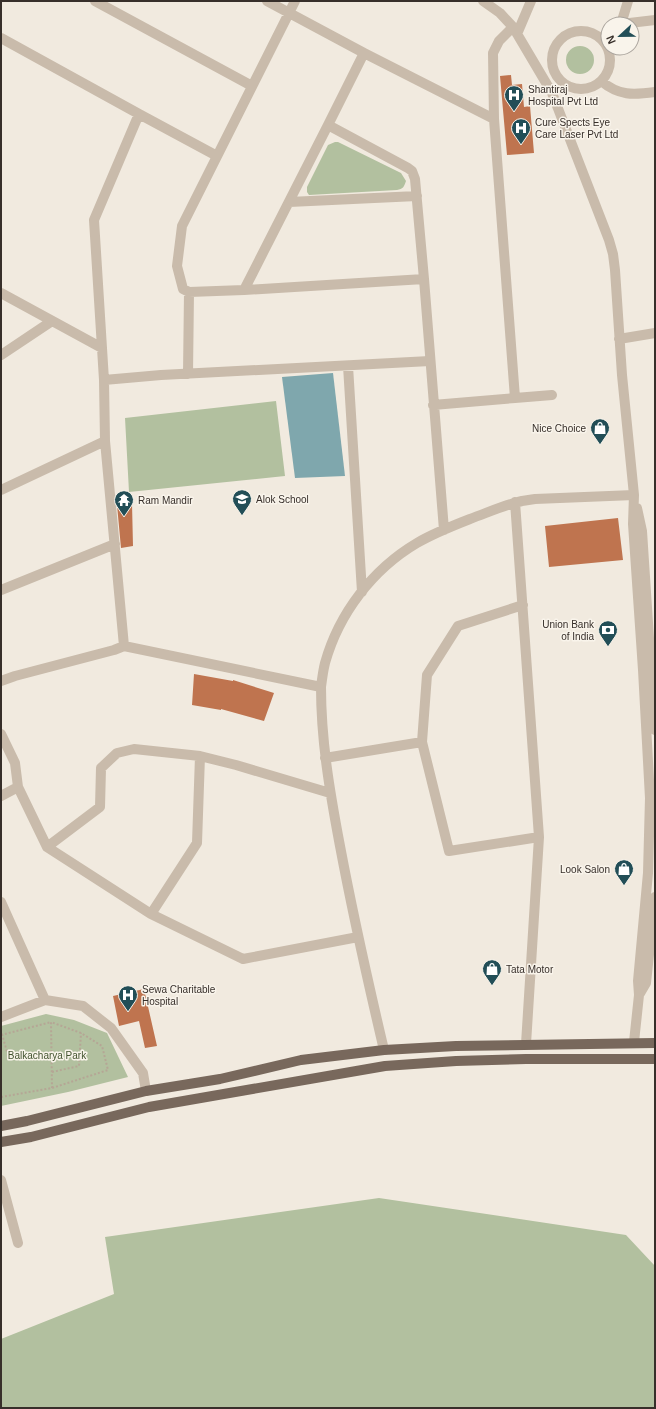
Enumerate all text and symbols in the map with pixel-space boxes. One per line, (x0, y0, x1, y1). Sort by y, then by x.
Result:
north arrow (600, 16, 640, 56)
text: N (604, 34, 618, 46)
hospital icon: Shantiraj Hospital Pvt Ltd (503, 84, 525, 112)
place label: Shantiraj Hospital Pvt Ltd (528, 84, 598, 107)
hospital icon: Cure Spects Eye Care Laser Pvt Ltd (510, 117, 532, 145)
place label: Cure Spects Eye Care Laser Pvt Ltd (535, 117, 618, 140)
shop icon: Nice Choice (589, 417, 611, 445)
place label: Nice Choice (532, 423, 586, 434)
school or university icon: Alok School (231, 488, 253, 516)
temple icon: Ram Mandir (113, 489, 135, 517)
place label: Alok School (256, 494, 309, 505)
place label: Ram Mandir (138, 495, 193, 506)
place label: Union Bank of India (542, 619, 595, 642)
bank icon: Union Bank of India (597, 619, 619, 647)
shop icon: Look Salon (613, 858, 635, 886)
place label: Look Salon (560, 864, 610, 875)
shop icon: Tata Motor (481, 958, 503, 986)
place label: Tata Motor (506, 964, 554, 975)
hospital icon: Sewa Charitable Hospital (117, 984, 139, 1012)
place label: Sewa Charitable Hospital (142, 984, 216, 1007)
park label: Balkacharya Park (8, 1050, 87, 1061)

